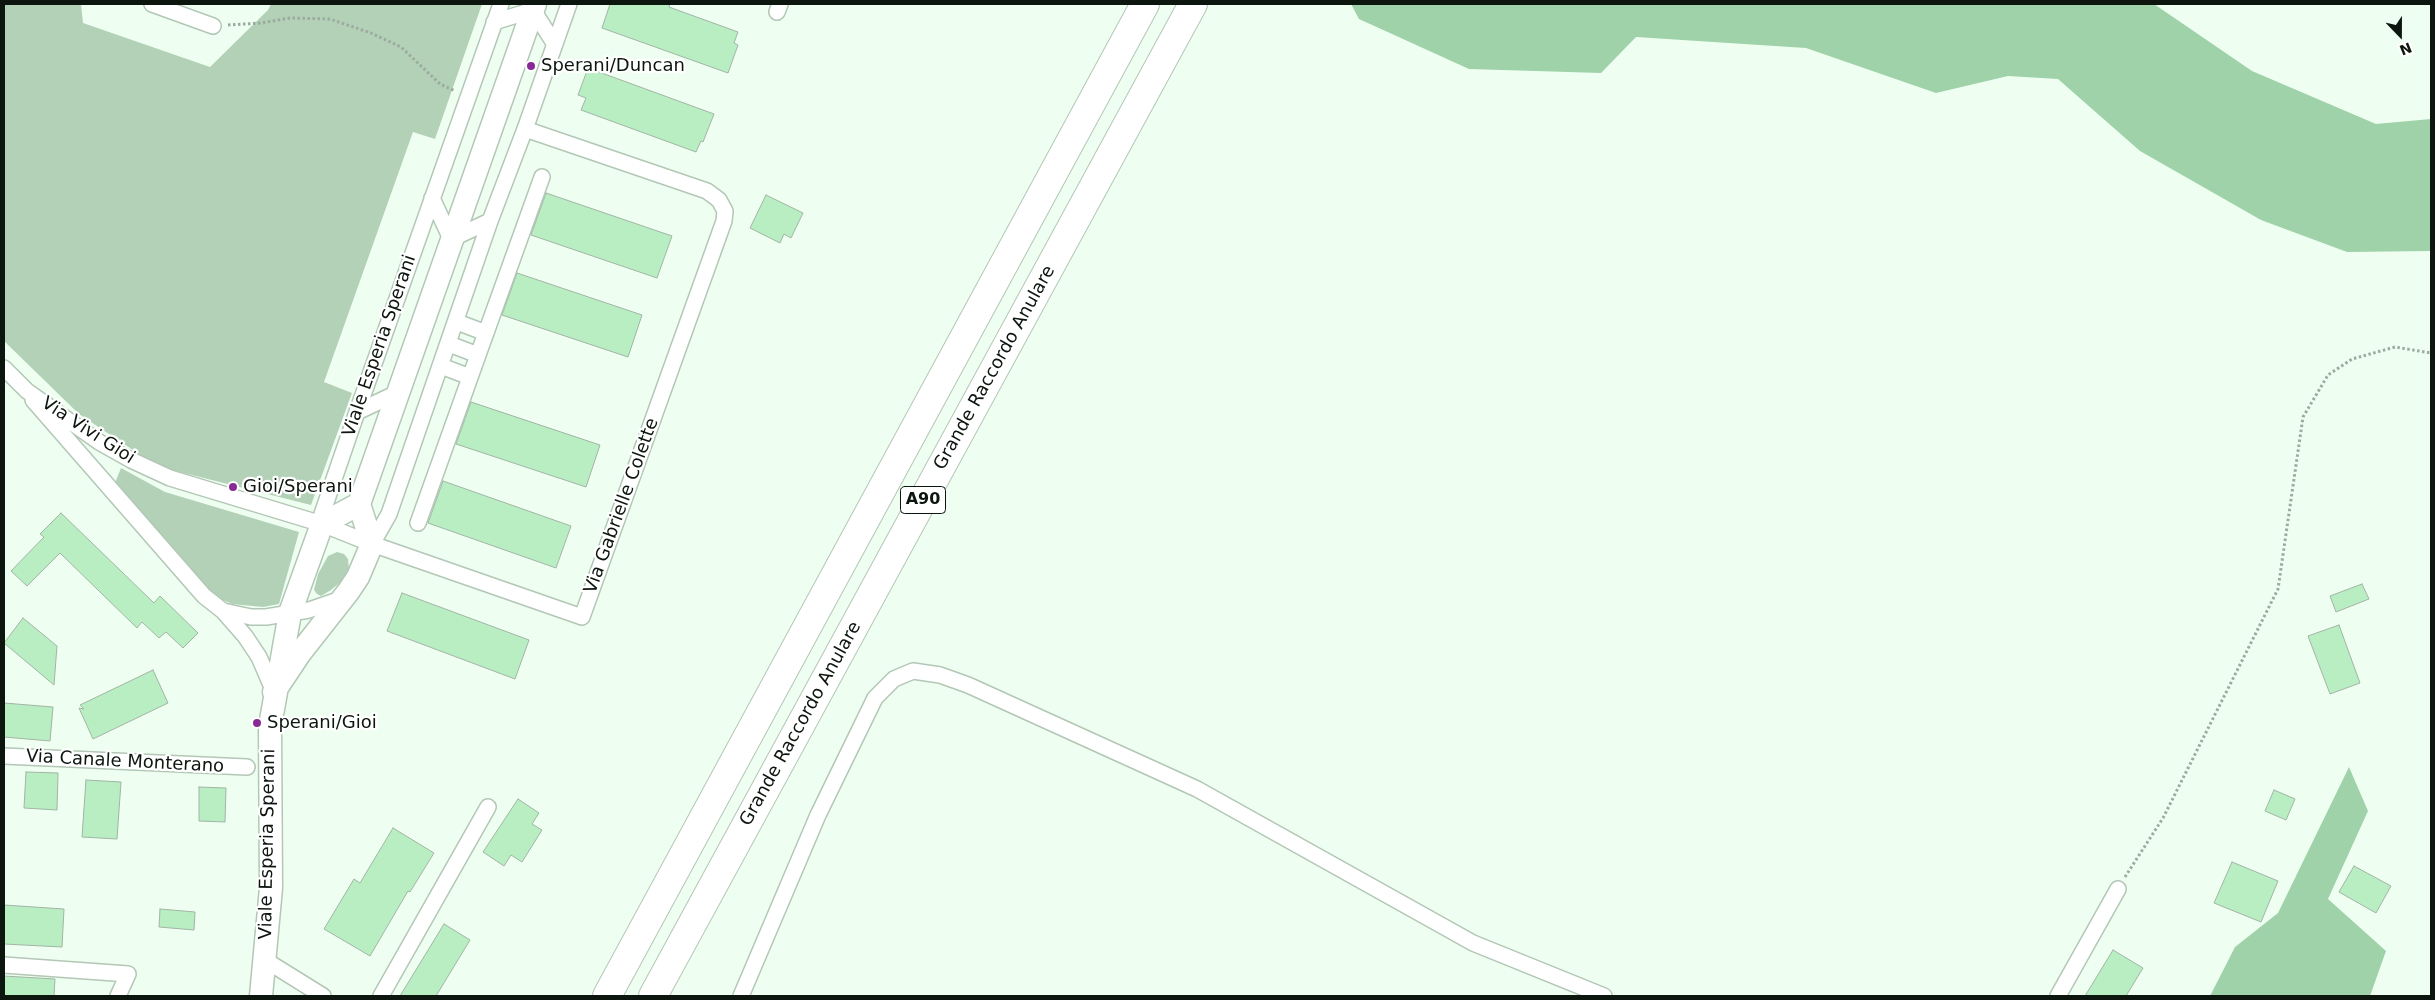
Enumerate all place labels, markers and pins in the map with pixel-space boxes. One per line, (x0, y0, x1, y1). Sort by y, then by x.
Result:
place label: Sperani/Duncan (541, 55, 685, 77)
marker: Sperani/Duncan (525, 60, 537, 72)
place label: Gioi/Sperani (243, 476, 353, 498)
marker: Gioi/Sperani (227, 481, 239, 493)
place label: Sperani/Gioi (267, 712, 377, 734)
marker: Sperani/Gioi (251, 717, 263, 729)

